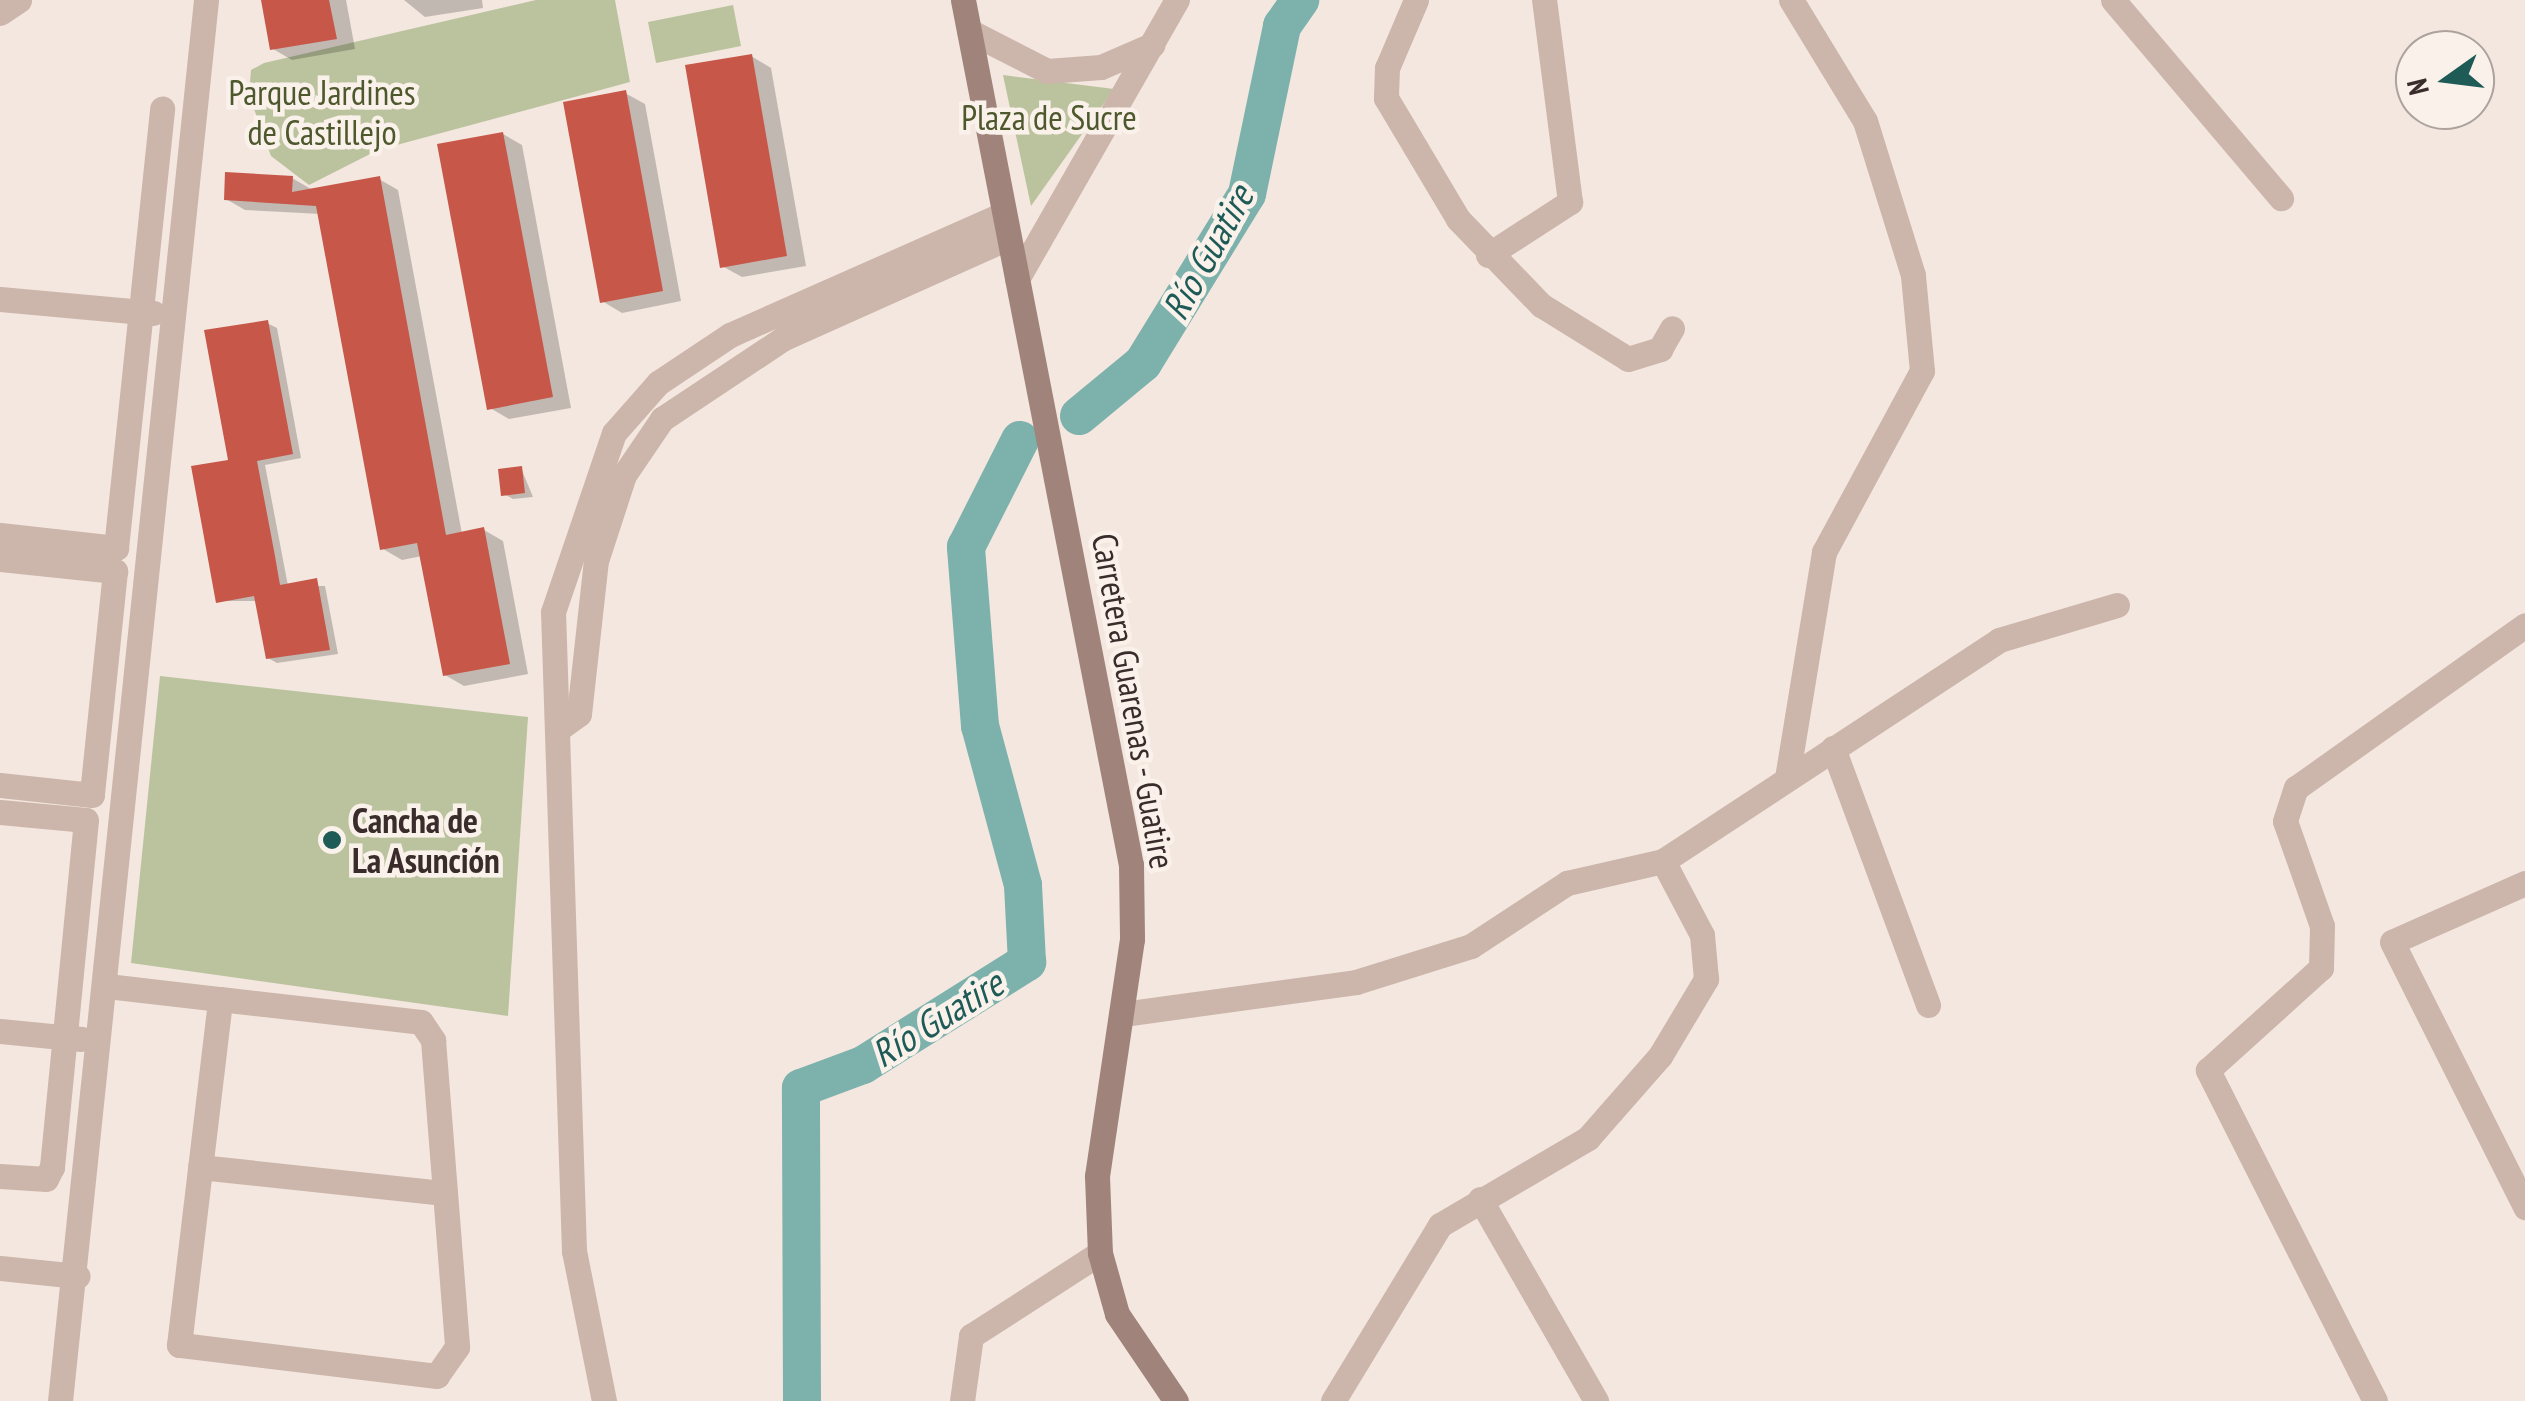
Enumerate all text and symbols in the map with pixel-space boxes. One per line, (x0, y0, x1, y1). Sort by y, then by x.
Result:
north arrow (2395, 30, 2495, 130)
park label: Parque Jardines de Castillejo (228, 71, 416, 153)
text: N (2398, 75, 2437, 99)
park label: Plaza de Sucre (961, 96, 1137, 138)
water label: Río Guatire (1152, 177, 1262, 327)
street label: Carretera Guarenas - Guatire (1084, 529, 1184, 873)
place label: Cancha de La Asunción (352, 799, 501, 881)
marker: Cancha de La Asunción (321, 829, 343, 851)
water label: Río Guatire (863, 960, 1011, 1076)

